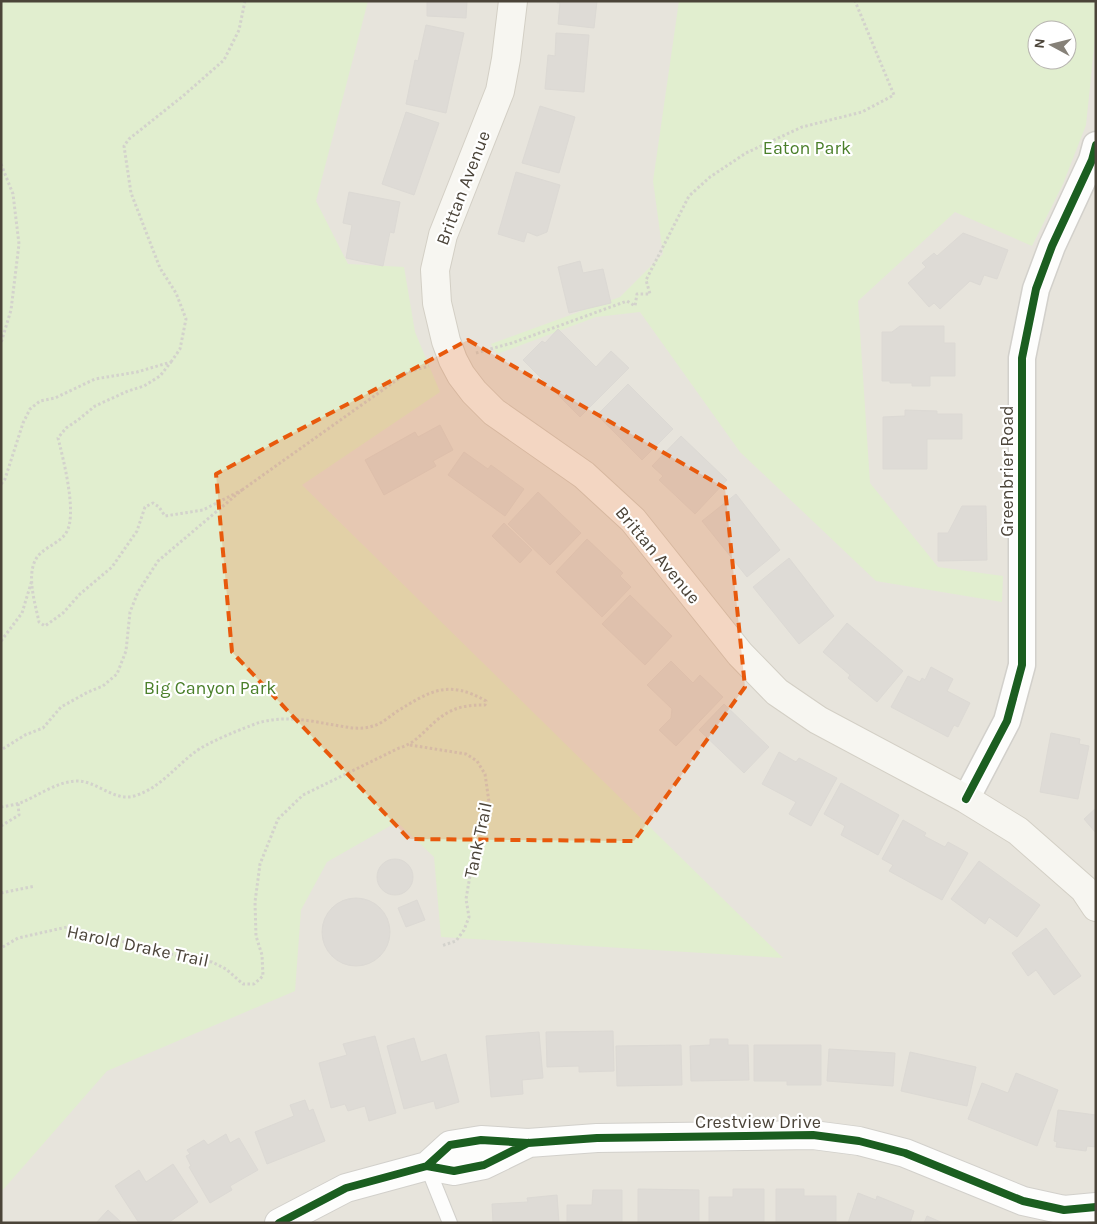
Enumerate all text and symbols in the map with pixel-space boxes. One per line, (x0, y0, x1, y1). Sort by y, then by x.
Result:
north arrow (1027, 20, 1077, 70)
text: N (1031, 37, 1049, 49)
street label: Brittan Avenue (431, 128, 495, 248)
park label: Eaton Park (763, 137, 851, 159)
street label: Greenbrier Road (996, 405, 1018, 537)
street label: Brittan Avenue (611, 502, 705, 608)
park label: Big Canyon Park (144, 677, 276, 699)
street label: Tank Trail (459, 800, 497, 880)
street label: Harold Drake Trail (65, 920, 211, 972)
street label: Crestview Drive (695, 1111, 821, 1133)

